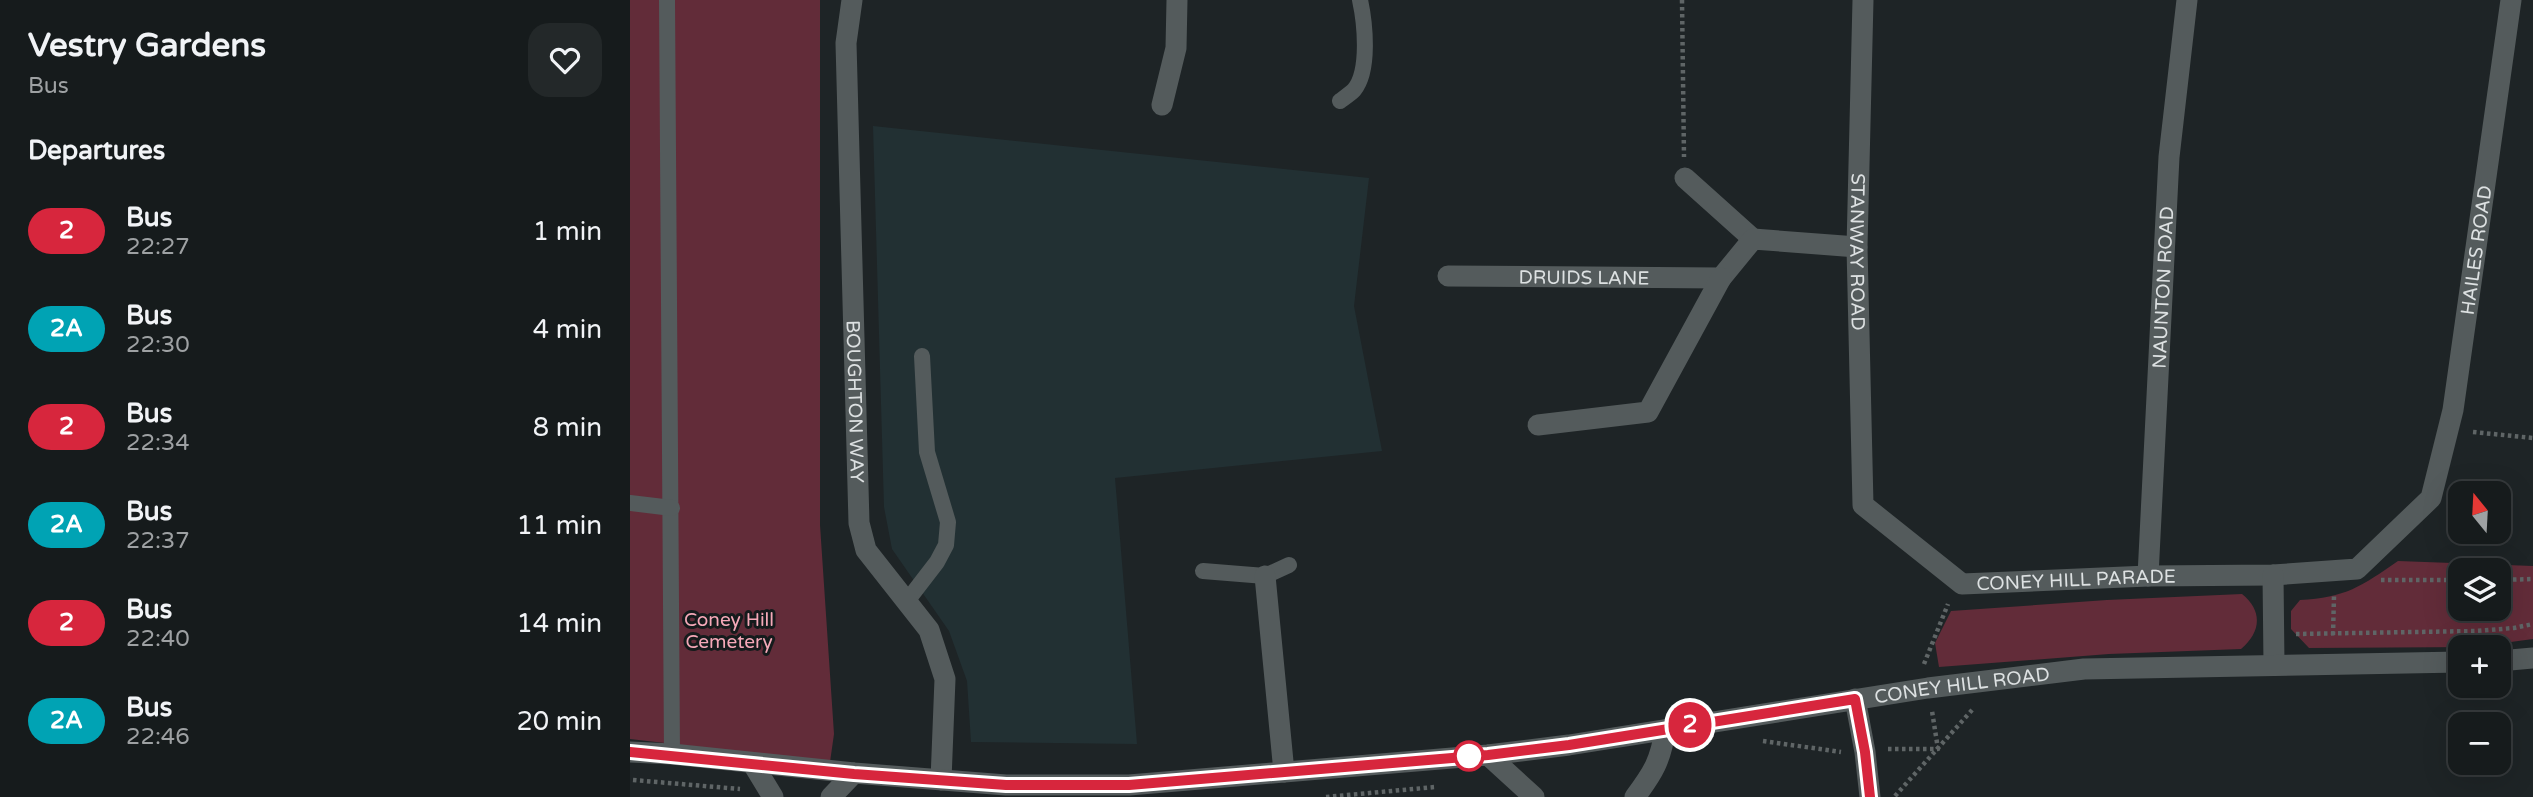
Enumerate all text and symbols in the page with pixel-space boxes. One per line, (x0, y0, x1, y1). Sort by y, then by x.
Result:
button: heart (528, 23, 602, 97)
text: Vestry Gardens (28, 26, 266, 65)
text: Bus (28, 72, 69, 100)
text: Departures (28, 135, 165, 166)
street label: STANWAY ROAD (1845, 173, 1869, 331)
street label: HAILES ROAD (2457, 184, 2497, 317)
text: Bus (126, 202, 172, 233)
street label: NAUNTON ROAD (2148, 206, 2179, 369)
text: 2 (59, 216, 74, 245)
text: 1 min (533, 216, 602, 247)
text: 22:27 (126, 233, 190, 261)
street label: DRUIDS LANE (1519, 267, 1649, 289)
text: Bus (126, 300, 172, 331)
text: 2A (50, 314, 83, 343)
text: 4 min (533, 314, 602, 345)
street label: BOUGHTON WAY (842, 320, 868, 483)
text: 22:30 (126, 331, 190, 359)
text: Bus (126, 398, 172, 429)
text: 2 (59, 412, 74, 441)
text: 8 min (533, 412, 602, 443)
text: 22:34 (126, 429, 190, 457)
north arrow (2448, 481, 2511, 544)
map controls (2448, 481, 2511, 775)
text: Bus (126, 496, 172, 527)
text: 2A (50, 510, 83, 539)
text: 11 min (516, 510, 602, 541)
text: 22:37 (126, 527, 190, 555)
button: layers (2448, 558, 2511, 621)
street label: CONEY HILL PARADE (1976, 566, 2176, 595)
text: Bus (126, 594, 172, 625)
text: 2 (59, 608, 74, 637)
text: 14 min (516, 608, 602, 639)
park label: Coney Hill Cemetery (684, 609, 774, 653)
text: 22:40 (126, 625, 190, 653)
button: + (2448, 635, 2511, 698)
street label: CONEY HILL ROAD (1873, 663, 2051, 708)
text: Bus (126, 692, 172, 723)
line badge: 2 (1667, 702, 1713, 748)
text: 2A (50, 706, 83, 735)
text: 20 min (516, 706, 602, 737)
text: 2 (1682, 710, 1698, 739)
button: − (2448, 712, 2511, 775)
text: 22:46 (126, 723, 190, 751)
unlabelled marker (1454, 741, 1484, 771)

